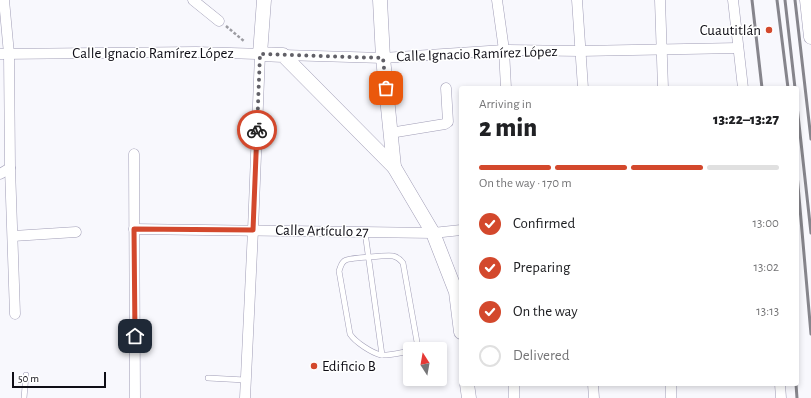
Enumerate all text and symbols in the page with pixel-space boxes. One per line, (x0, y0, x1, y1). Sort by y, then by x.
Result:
place label: Cuautitlán (700, 23, 761, 38)
marker: Cuautitlán (764, 25, 774, 35)
street label: Calle Ignacio Ramírez López (396, 44, 558, 64)
street label: Calle Ignacio Ramírez López (72, 46, 234, 61)
pin (369, 71, 403, 105)
icon: bag (375, 77, 397, 99)
text: Arriving in (479, 98, 532, 111)
courier (237, 110, 277, 150)
text: 13:22–13:27 (713, 112, 779, 127)
text: 2 min (479, 115, 537, 141)
icon: bike (246, 119, 268, 141)
text: On the way · 170 m (479, 177, 572, 190)
icon: check (479, 213, 501, 235)
text: Confirmed (513, 216, 575, 231)
text: 13:00 (752, 217, 779, 230)
street label: Calle Artículo 27 (275, 223, 369, 239)
icon: check (479, 257, 501, 279)
text: Preparing (513, 260, 570, 275)
text: 13:02 (753, 261, 779, 274)
icon: check (479, 301, 501, 323)
text: On the way (513, 304, 578, 319)
text: 13:13 (756, 305, 779, 318)
pin (118, 319, 152, 353)
icon: home (124, 325, 146, 347)
north arrow (403, 342, 447, 386)
map controls (403, 342, 447, 386)
text: Delivered (513, 348, 570, 363)
place label: Edificio B (322, 359, 376, 374)
marker: Edificio B (309, 361, 319, 371)
scale bar (12, 370, 106, 389)
text: 50 m (18, 373, 39, 384)

